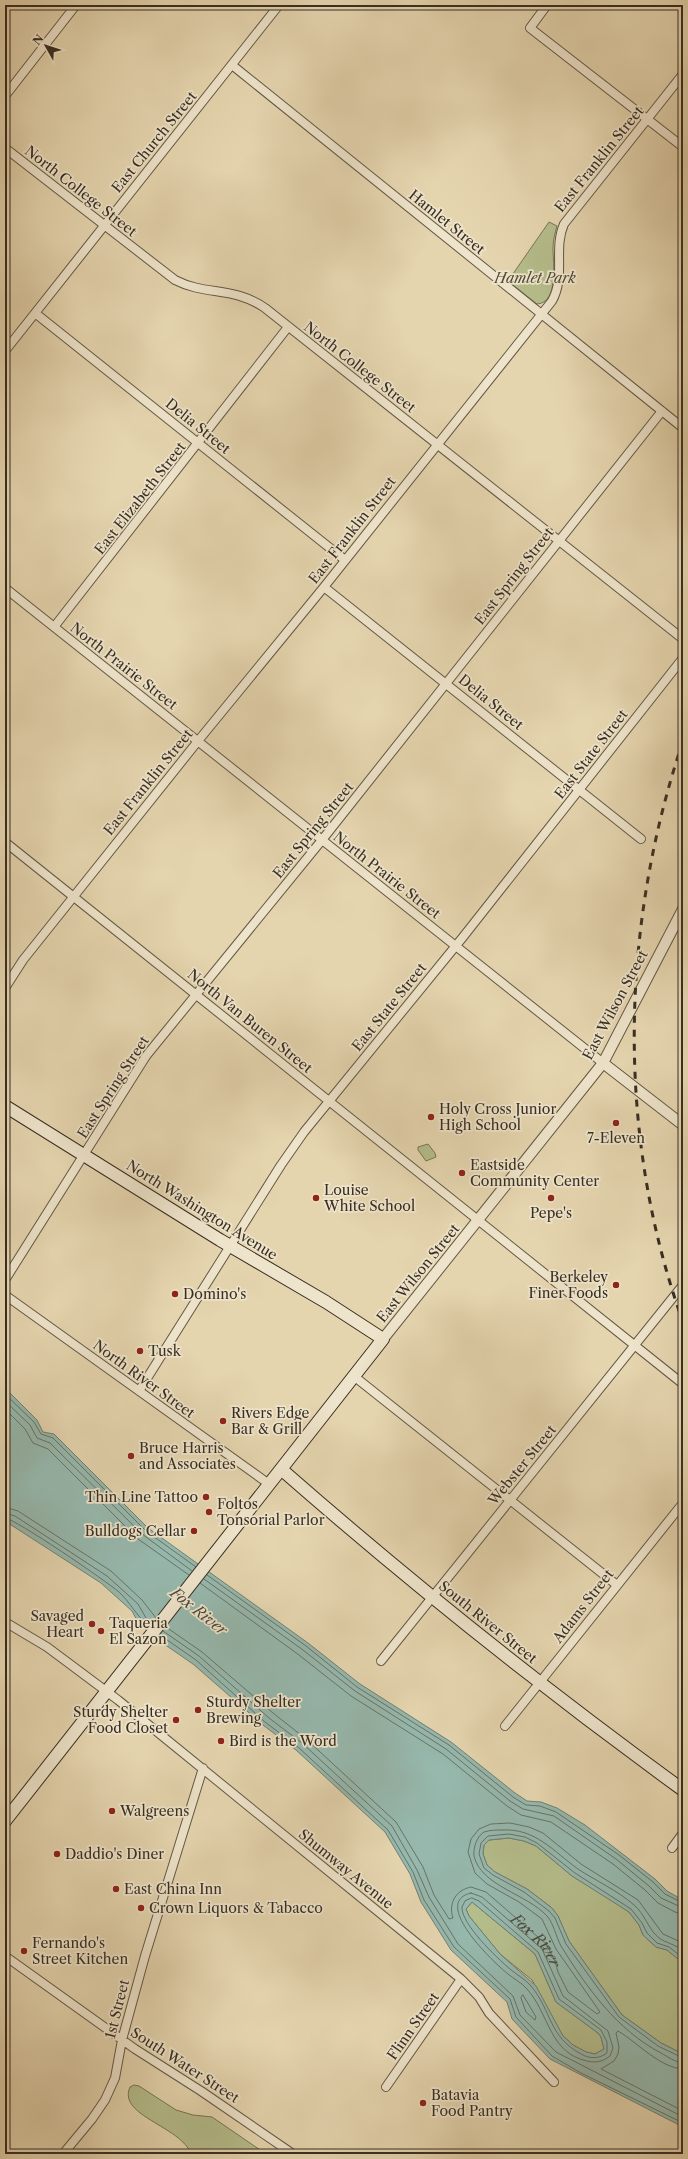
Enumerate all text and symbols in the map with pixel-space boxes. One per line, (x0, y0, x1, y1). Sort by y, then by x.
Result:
north arrow (26, 26, 66, 66)
text: N (30, 31, 47, 48)
street label: East Church Street (108, 88, 200, 196)
street label: East Franklin Street (551, 102, 647, 216)
street label: North College Street (21, 142, 141, 240)
street label: Hamlet Street (405, 186, 489, 258)
park label: Hamlet Park (493, 269, 576, 287)
street label: North College Street (300, 318, 420, 416)
street label: Delia Street (162, 394, 234, 458)
street label: East Elizabeth Street (90, 438, 190, 558)
street label: East Franklin Street (304, 473, 400, 587)
street label: East Spring Street (470, 524, 558, 628)
street label: North Prairie Street (67, 619, 181, 714)
street label: Delia Street (455, 670, 527, 734)
street label: East State Street (550, 706, 632, 802)
street label: East Franklin Street (100, 725, 196, 839)
street label: East Spring Street (269, 778, 357, 882)
street label: North Prairie Street (330, 828, 444, 923)
street label: East Wilson Street (578, 947, 652, 1063)
street label: East State Street (348, 959, 430, 1055)
street label: North Van Buren Street (184, 965, 316, 1077)
street label: East Spring Street (73, 1032, 153, 1142)
place label: Holy Cross Junior High School (439, 1100, 556, 1134)
marker: Holy Cross Junior High School (426, 1112, 436, 1122)
marker: 7-Eleven (611, 1118, 621, 1128)
place label: 7-Eleven (587, 1129, 645, 1147)
street label: North Washington Avenue (123, 1156, 281, 1264)
place label: Eastside Community Center (470, 1156, 599, 1190)
marker: Eastside Community Center (457, 1168, 467, 1178)
place label: Louise White School (323, 1181, 415, 1215)
marker: Louise White School (311, 1193, 321, 1203)
marker: Pepe's (546, 1193, 556, 1203)
place label: Pepe's (530, 1204, 572, 1222)
street label: East Wilson Street (373, 1220, 463, 1326)
place label: Berkeley Finer Foods (528, 1268, 608, 1302)
marker: Berkeley Finer Foods (611, 1280, 621, 1290)
place label: Domino's (183, 1285, 246, 1303)
marker: Domino's (170, 1289, 180, 1299)
street label: North River Street (90, 1336, 198, 1422)
place label: Tusk (148, 1342, 182, 1360)
marker: Tusk (135, 1346, 145, 1356)
place label: Rivers Edge Bar & Grill (231, 1404, 310, 1438)
marker: Rivers Edge Bar & Grill (218, 1416, 228, 1426)
street label: Webster Street (483, 1421, 560, 1510)
place label: Bruce Harris and Associates (139, 1439, 236, 1473)
marker: Bruce Harris and Associates (126, 1451, 136, 1461)
place label: Thin Line Tattoo (85, 1488, 198, 1506)
marker: Thin Line Tattoo (201, 1492, 211, 1502)
place label: Foltos Tonsorial Parlor (217, 1495, 325, 1529)
marker: Foltos Tonsorial Parlor (204, 1507, 214, 1517)
place label: Bulldogs Cellar (85, 1522, 186, 1540)
marker: Bulldogs Cellar (189, 1526, 199, 1536)
street label: Adams Street (548, 1566, 617, 1647)
street label: South River Street (435, 1577, 541, 1667)
water label: Fox River (166, 1582, 232, 1640)
place label: Savaged Heart (30, 1607, 84, 1641)
place label: Taqueria El Sazon (109, 1614, 169, 1648)
marker: Savaged Heart (87, 1619, 97, 1629)
marker: Taqueria El Sazon (96, 1626, 106, 1636)
place label: Sturdy Shelter Brewing (206, 1693, 301, 1727)
place label: Sturdy Shelter Food Closet (73, 1703, 168, 1737)
marker: Sturdy Shelter Brewing (193, 1705, 203, 1715)
marker: Sturdy Shelter Food Closet (171, 1715, 181, 1725)
place label: Bird is the Word (229, 1732, 337, 1750)
marker: Bird is the Word (216, 1736, 226, 1746)
place label: Walgreens (119, 1802, 189, 1820)
marker: Walgreens (107, 1806, 117, 1816)
street label: Shumway Avenue (295, 1825, 397, 1913)
place label: Daddio's Diner (65, 1845, 164, 1863)
marker: Daddio's Diner (52, 1849, 62, 1859)
place label: East China Inn (124, 1880, 222, 1898)
marker: East China Inn (111, 1884, 121, 1894)
place label: Crown Liquors & Tabacco (149, 1899, 323, 1917)
marker: Crown Liquors & Tabacco (136, 1903, 146, 1913)
water label: Fox River (507, 1908, 566, 1970)
place label: Fernando's Street Kitchen (32, 1934, 128, 1968)
marker: Fernando's Street Kitchen (19, 1946, 29, 1956)
street label: 1st Street (101, 1978, 133, 2040)
street label: Flinn Street (383, 1989, 443, 2063)
street label: South Water Street (127, 2023, 243, 2107)
place label: Batavia Food Pantry (431, 2086, 513, 2120)
marker: Batavia Food Pantry (418, 2098, 428, 2108)

